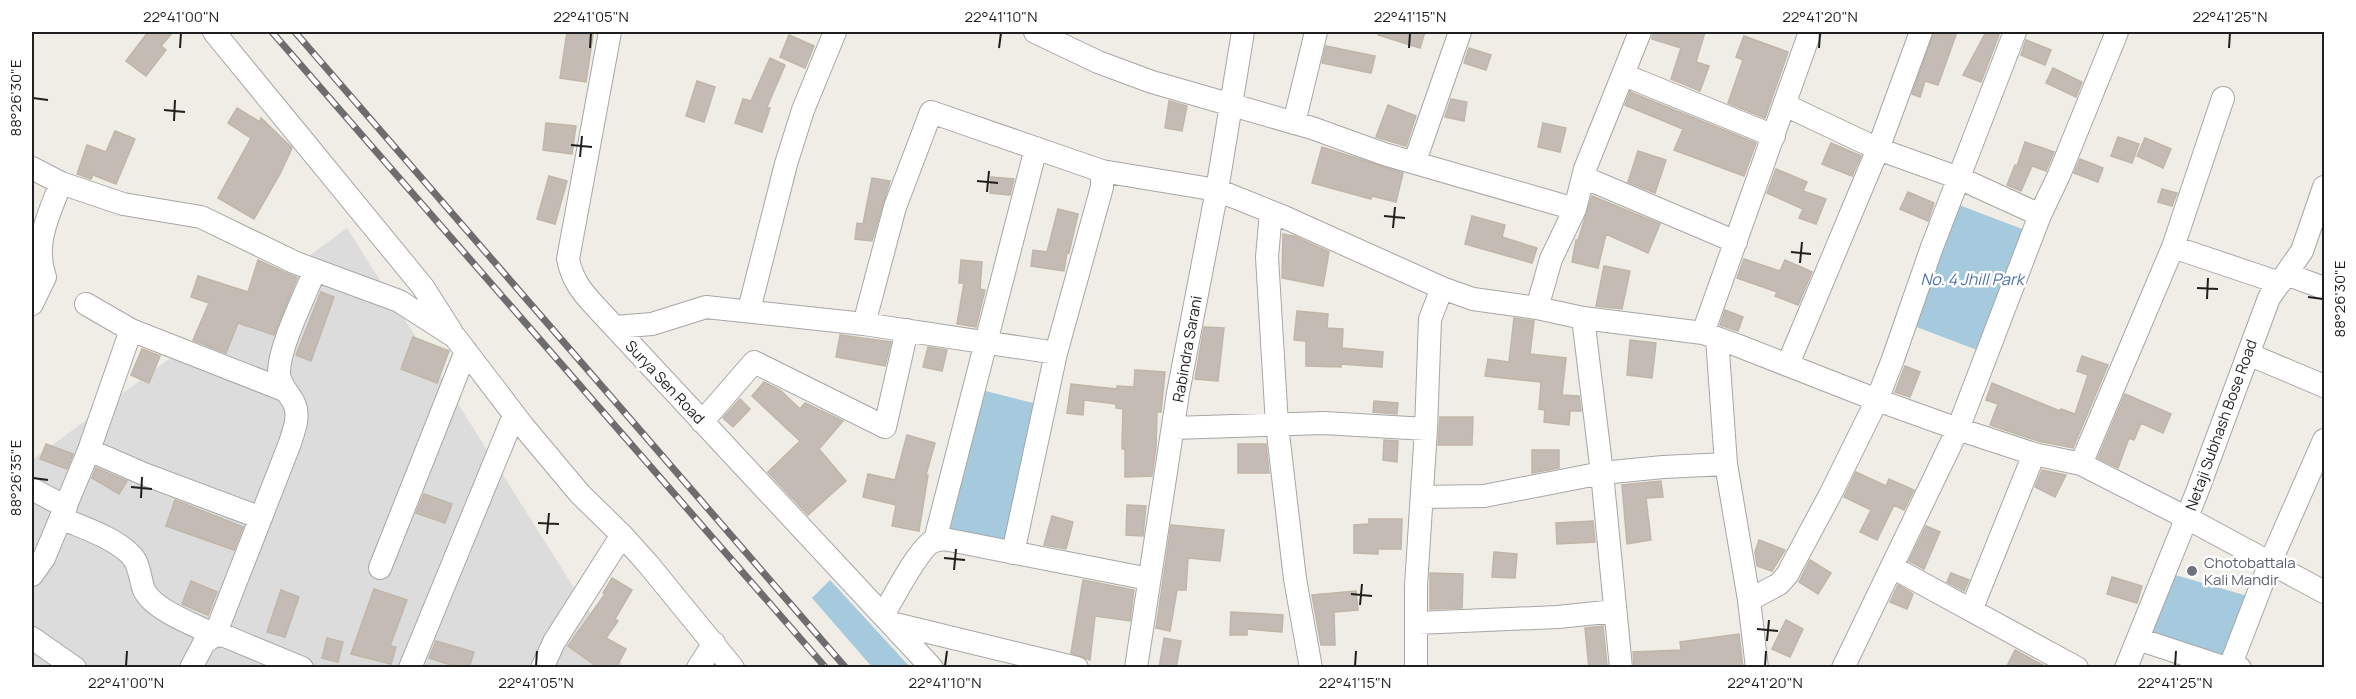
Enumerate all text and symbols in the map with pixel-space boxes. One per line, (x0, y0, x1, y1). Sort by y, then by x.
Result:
text: 22°41'00"N (143, 6, 219, 27)
text: 22°41'05"N (553, 6, 629, 27)
text: 22°41'10"N (965, 6, 1037, 27)
text: 22°41'15"N (1374, 6, 1446, 27)
text: 22°41'20"N (1782, 6, 1858, 27)
text: 22°41'25"N (2192, 6, 2268, 27)
text: 88°26'30"E (5, 59, 26, 137)
text: 88°26'30"E (2329, 260, 2350, 338)
water label: No. 4 Jhill Park (1920, 268, 2026, 290)
street label: Rabindra Sarani (1167, 294, 1207, 404)
street label: Surya Sen Road (621, 335, 709, 429)
street label: Netaji Subhash Bose Road (2180, 336, 2262, 514)
text: 88°26'35"E (5, 440, 26, 516)
place label: Chotobattala Kali Mandir (2204, 552, 2296, 590)
marker: Chotobattala Kali Mandir (2185, 564, 2199, 578)
text: 22°41'00"N (88, 672, 164, 693)
text: 22°41'05"N (498, 672, 574, 693)
text: 22°41'10"N (909, 672, 981, 693)
text: 22°41'15"N (1319, 672, 1391, 693)
text: 22°41'20"N (1727, 672, 1803, 693)
text: 22°41'25"N (2137, 672, 2213, 693)

